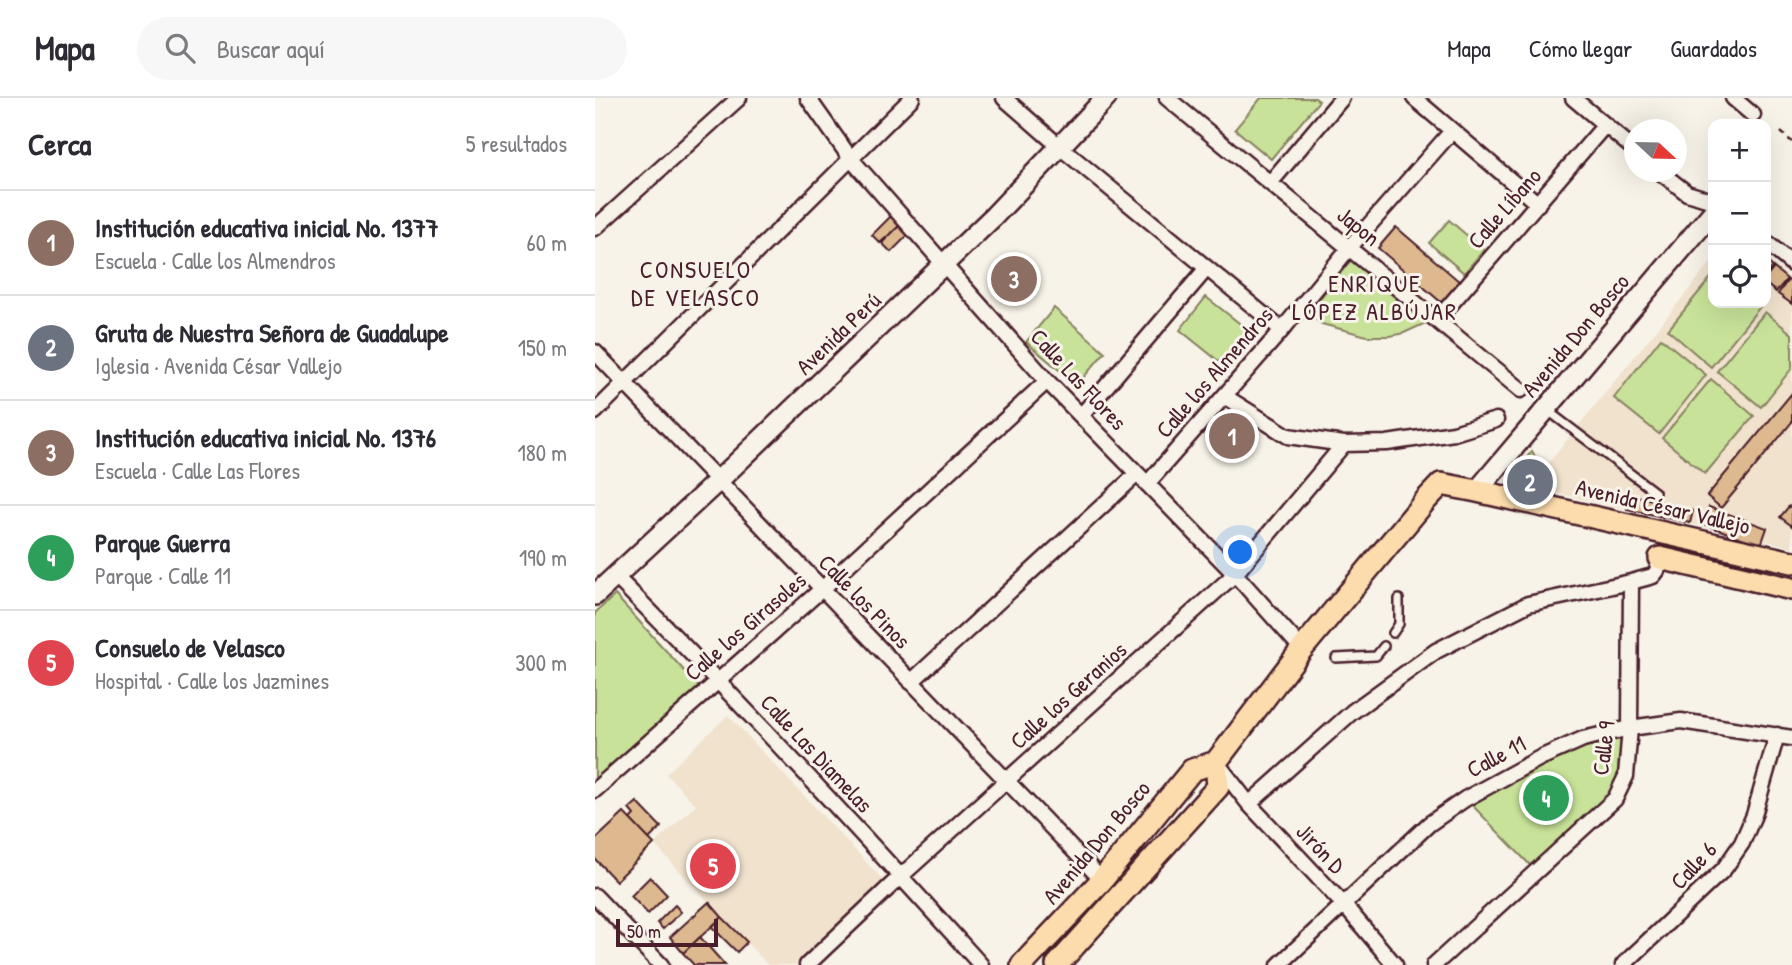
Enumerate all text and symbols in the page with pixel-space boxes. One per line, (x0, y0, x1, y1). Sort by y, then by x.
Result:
search box (137, 17, 627, 80)
text: Mapa (35, 26, 95, 70)
icon: search (161, 29, 199, 67)
text: Buscar aquí (217, 31, 325, 66)
text: Mapa (1447, 32, 1491, 64)
text: Cómo llegar (1529, 32, 1632, 64)
text: Guardados (1670, 32, 1757, 64)
north arrow (1624, 119, 1687, 182)
map controls (1708, 119, 1771, 308)
button: + (1708, 119, 1771, 182)
text: Cerca (28, 124, 91, 164)
text: 5 resultados (466, 128, 567, 159)
street label: Calle Líbano (1460, 161, 1548, 255)
button: − (1708, 182, 1771, 245)
street label: Japon (1331, 199, 1387, 253)
text: Institución educativa inicial No. 1377 (95, 210, 439, 245)
text: 1 (47, 227, 55, 258)
text: 60 m (527, 227, 567, 258)
text: Escuela · Calle los Almendros (95, 245, 336, 276)
button: locate (1708, 245, 1771, 308)
district label: CONSUELO DE VELASCO (631, 253, 761, 313)
pin: 3 (991, 253, 1037, 305)
district label: ENRIQUE LÓPEZ ALBÚJAR (1292, 267, 1458, 327)
street label: Avenida Don Bosco (1514, 267, 1636, 403)
street label: Avenida Perú (789, 285, 887, 381)
street label: Calle los Almendros (1149, 300, 1280, 444)
text: Gruta de Nuestra Señora de Guadalupe (95, 315, 449, 350)
street label: Calle Las Flores (1024, 321, 1134, 437)
text: 2 (46, 332, 56, 363)
text: 150 m (518, 332, 567, 363)
text: Iglesia · Avenida César Vallejo (95, 350, 342, 381)
pin: 1 (1209, 410, 1255, 462)
text: Institución educativa inicial No. 1376 (95, 420, 436, 455)
text: 3 (46, 437, 56, 468)
text: 180 m (517, 437, 567, 468)
text: Escuela · Calle Las Flores (95, 455, 300, 486)
pin: 2 (1507, 456, 1553, 508)
street label: Avenida César Vallejo (1573, 471, 1753, 541)
text: Parque Guerra (95, 525, 230, 560)
your location (1223, 535, 1257, 569)
text: 4 (47, 542, 55, 573)
text: 190 m (519, 542, 567, 573)
street label: Calle los Pinos (812, 547, 918, 655)
text: Parque · Calle 11 (95, 560, 231, 591)
street label: Calle los Girasoles (678, 564, 813, 688)
text: Consuelo de Velasco (95, 630, 285, 665)
street label: Calle los Geranios (1003, 634, 1133, 756)
text: 5 (46, 647, 56, 678)
text: 300 m (515, 647, 567, 678)
text: Hospital · Calle los Jazmines (95, 665, 329, 696)
street label: Calle Las Diamelas (754, 687, 880, 819)
street label: Calle 9 (1584, 719, 1622, 777)
street label: Calle 11 (1461, 728, 1531, 784)
pin: 4 (1523, 772, 1569, 824)
street label: Avenida Don Bosco (1035, 774, 1157, 910)
street label: Jirón D (1290, 816, 1352, 880)
street label: Calle 6 (1663, 834, 1723, 896)
pin: 5 (690, 840, 736, 892)
scale bar (616, 916, 717, 948)
text: 50 m (627, 918, 661, 944)

